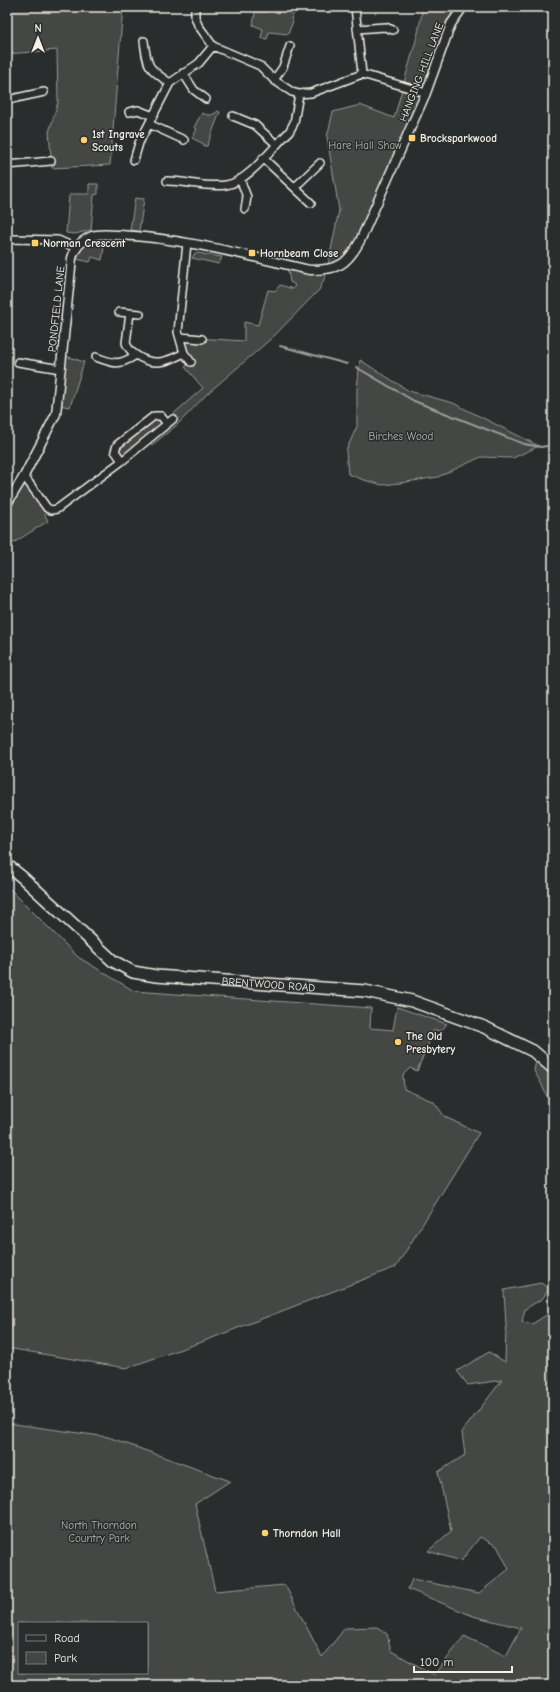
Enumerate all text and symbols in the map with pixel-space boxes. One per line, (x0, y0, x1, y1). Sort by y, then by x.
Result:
north arrow (18, 18, 58, 58)
street label: HANGING HILL LANE (397, 20, 447, 124)
text: N (34, 22, 42, 35)
place label: 1st Ingrave Scouts (92, 128, 145, 154)
place label: Brocksparkwood (420, 132, 497, 145)
marker: Brocksparkwood (407, 133, 417, 143)
marker: 1st Ingrave Scouts (79, 135, 89, 145)
park label: Hare Hall Shaw (328, 139, 402, 152)
place label: Norman Crescent (43, 237, 126, 250)
marker: Norman Crescent (30, 238, 40, 248)
place label: Hornbeam Close (260, 247, 339, 260)
marker: Hornbeam Close (247, 248, 257, 258)
street label: PONDFIELD LANE (46, 265, 68, 353)
park label: Birches Wood (369, 430, 434, 443)
street label: BRENTWOOD ROAD (221, 975, 316, 994)
place label: The Old Presbytery (406, 1030, 455, 1056)
marker: The Old Presbytery (393, 1037, 403, 1047)
park label: North Thorndon Country Park (61, 1519, 137, 1545)
place label: Thorndon Hall (273, 1527, 341, 1540)
marker: Thorndon Hall (260, 1528, 270, 1538)
legend (18, 1622, 148, 1674)
text: Road (54, 1631, 80, 1645)
scale bar (414, 1648, 512, 1674)
text: Park (54, 1651, 77, 1665)
text: 100 m (420, 1655, 453, 1669)

